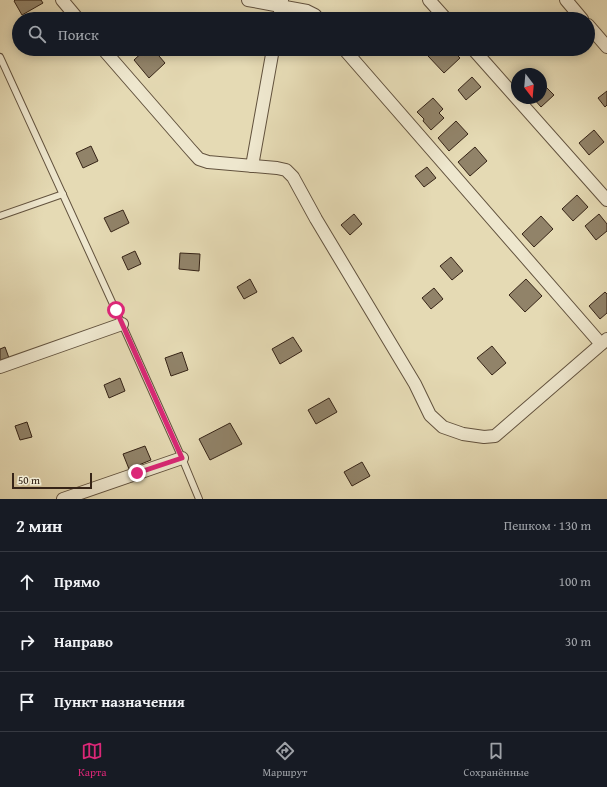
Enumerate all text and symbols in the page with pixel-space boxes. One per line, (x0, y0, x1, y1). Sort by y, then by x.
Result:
search box (12, 12, 595, 56)
icon: search (26, 23, 48, 45)
text: Поиск (58, 24, 99, 45)
north arrow (511, 68, 547, 104)
route start (107, 301, 125, 319)
route end (128, 464, 146, 482)
scale bar (12, 471, 92, 490)
text: 50 m (18, 472, 40, 488)
text: 2 мин (16, 513, 62, 538)
text: Пешком · 130 m (504, 516, 591, 535)
icon: ahead (16, 571, 38, 593)
text: Прямо (54, 571, 100, 592)
text: 100 m (559, 572, 591, 591)
icon: right (16, 631, 38, 653)
text: Направо (54, 631, 113, 652)
text: 30 m (565, 632, 591, 651)
icon: arrive (16, 691, 38, 713)
text: Пункт назначения (54, 691, 185, 712)
tab: Карта (78, 740, 106, 780)
tab: Маршрут (262, 740, 307, 780)
tab: Сохранённые (463, 740, 529, 780)

